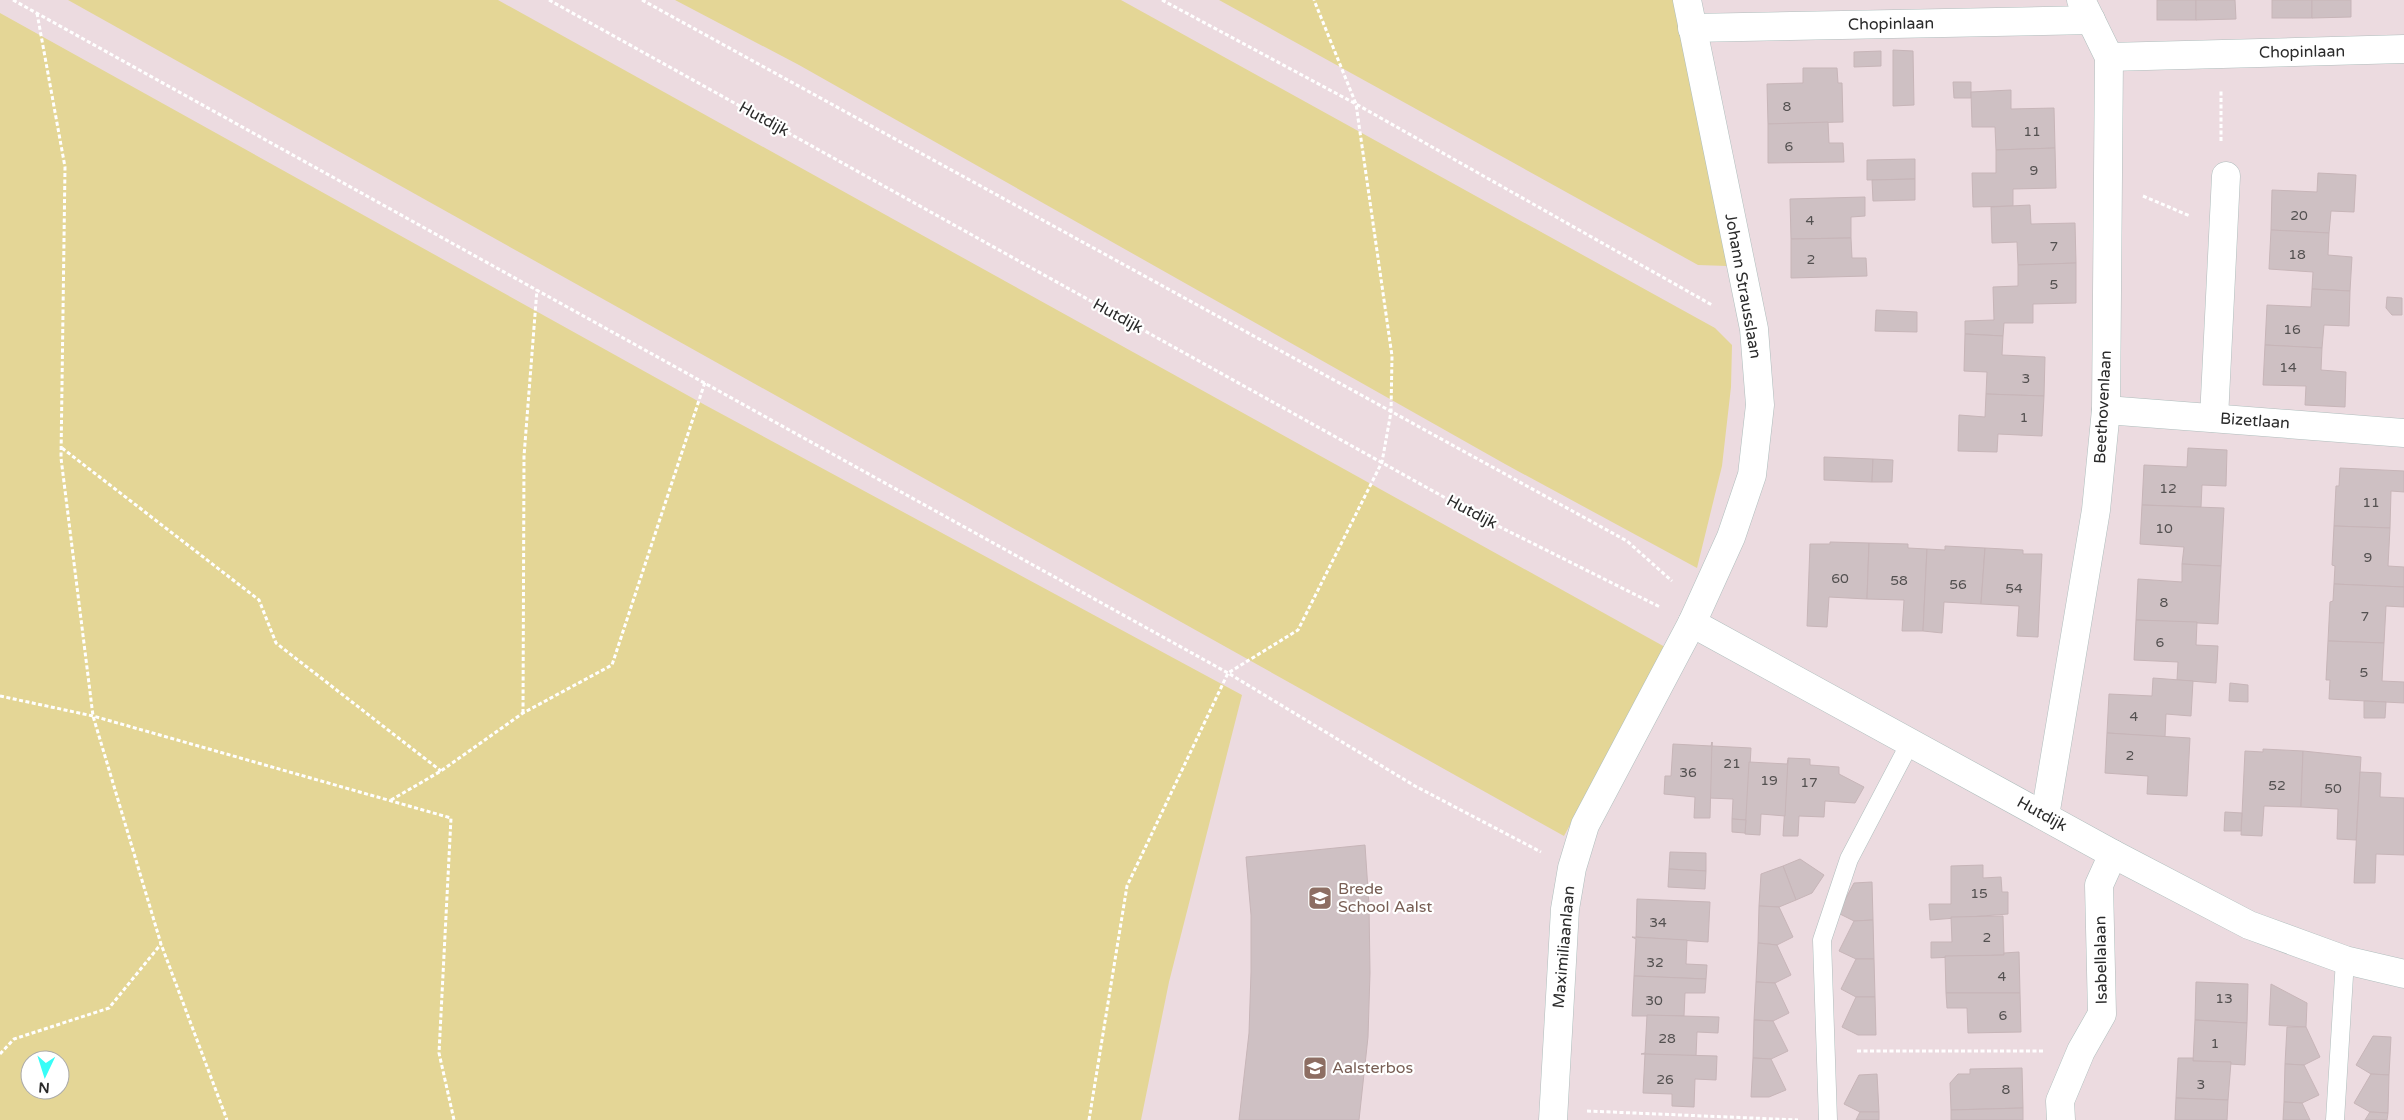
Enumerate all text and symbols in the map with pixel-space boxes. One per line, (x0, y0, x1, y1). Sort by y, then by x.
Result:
street label: Chopinlaan (1848, 13, 1934, 35)
street label: Chopinlaan (2259, 41, 2345, 63)
street label: Hutdijk (735, 97, 793, 141)
house number: 8 (1783, 98, 1792, 115)
house number: 11 (2023, 123, 2041, 140)
house number: 6 (1785, 138, 1794, 155)
house number: 9 (2030, 162, 2038, 179)
house number: 20 (2290, 207, 2308, 224)
street label: Johann Strausslaan (1720, 212, 1766, 360)
house number: 4 (1806, 212, 1815, 229)
house number: 7 (2050, 238, 2058, 255)
house number: 18 (2288, 246, 2306, 263)
house number: 2 (1807, 251, 1815, 268)
house number: 5 (2050, 276, 2058, 293)
street label: Hutdijk (1089, 294, 1147, 338)
house number: 16 (2283, 321, 2301, 338)
street label: Beethovenlaan (2090, 350, 2116, 464)
house number: 14 (2279, 359, 2297, 376)
house number: 3 (2022, 370, 2030, 387)
house number: 1 (2020, 409, 2028, 426)
street label: Bizetlaan (2219, 409, 2291, 433)
house number: 12 (2159, 480, 2177, 497)
street label: Hutdijk (1443, 490, 1501, 534)
house number: 11 (2362, 494, 2380, 511)
house number: 10 (2155, 520, 2173, 537)
house number: 9 (2364, 549, 2372, 566)
house number: 60 (1831, 570, 1849, 587)
house number: 58 (1890, 572, 1908, 589)
house number: 56 (1949, 576, 1967, 593)
house number: 54 (2005, 580, 2023, 597)
house number: 8 (2160, 594, 2169, 611)
house number: 7 (2361, 608, 2369, 625)
house number: 6 (2156, 634, 2165, 651)
house number: 5 (2360, 664, 2368, 681)
house number: 4 (2130, 708, 2139, 725)
house number: 2 (2126, 747, 2134, 764)
house number: 21 (1723, 755, 1741, 772)
house number: 36 (1679, 764, 1697, 781)
house number: 19 (1760, 772, 1778, 789)
house number: 17 (1800, 774, 1818, 791)
house number: 52 (2268, 777, 2286, 794)
house number: 50 (2324, 780, 2342, 797)
street label: Hutdijk (2013, 792, 2071, 836)
place label: Brede School Aalst (1338, 879, 1432, 917)
school or university icon: Brede School Aalst (1307, 885, 1333, 911)
street label: Maximiliaanlaan (1549, 885, 1579, 1009)
house number: 15 (1970, 885, 1988, 902)
house number: 34 (1649, 914, 1667, 931)
street label: Isabellalaan (2090, 915, 2112, 1005)
house number: 2 (1983, 929, 1991, 946)
house number: 32 (1646, 954, 1664, 971)
house number: 4 (1998, 968, 2007, 985)
house number: 13 (2215, 990, 2233, 1007)
house number: 30 (1645, 992, 1663, 1009)
house number: 6 (1999, 1007, 2008, 1024)
house number: 28 (1658, 1030, 1676, 1047)
house number: 1 (2211, 1035, 2219, 1052)
north arrow (20, 1050, 70, 1100)
school or university icon: Aalsterbos (1302, 1055, 1328, 1081)
place label: Aalsterbos (1332, 1058, 1413, 1078)
house number: 26 (1656, 1071, 1674, 1088)
house number: 3 (2197, 1076, 2205, 1093)
text: N (38, 1079, 50, 1096)
house number: 8 (2002, 1081, 2011, 1098)

